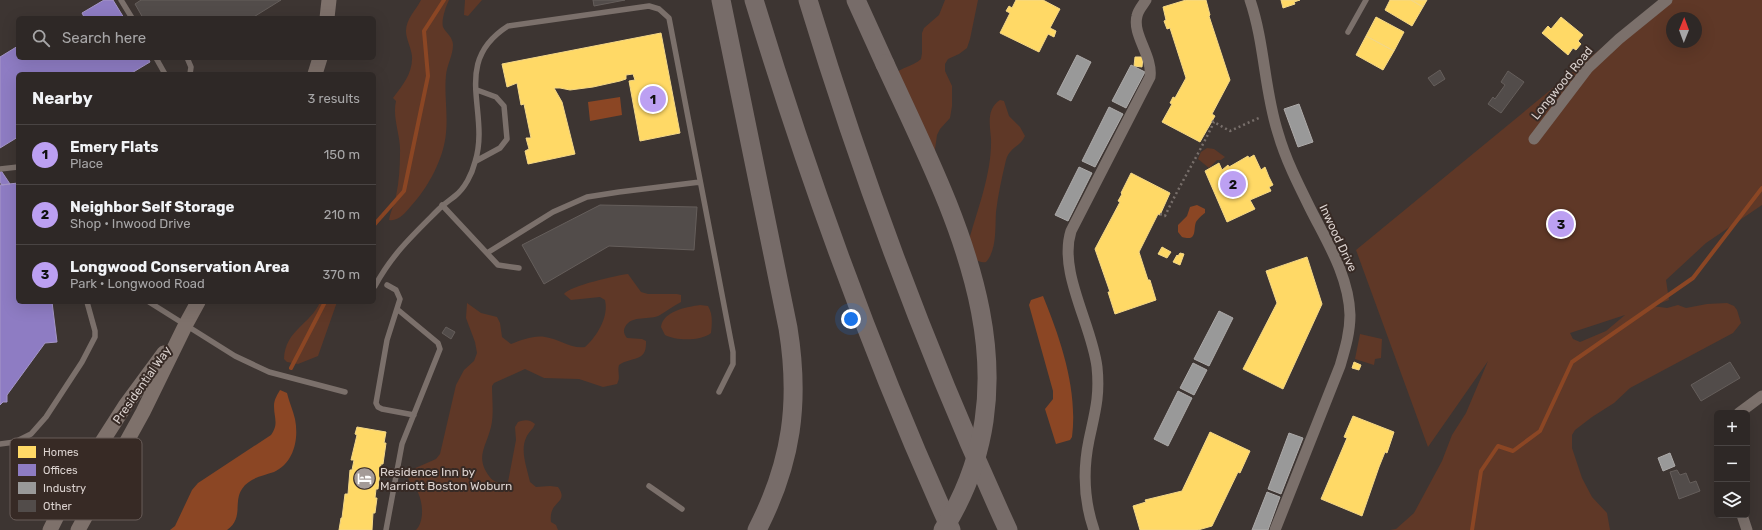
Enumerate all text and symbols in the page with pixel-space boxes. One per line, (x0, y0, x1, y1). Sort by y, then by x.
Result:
north arrow (1666, 12, 1702, 48)
search box (16, 16, 376, 60)
icon: search (30, 27, 52, 49)
text: Search here (62, 29, 146, 47)
street label: Longwood Road (1528, 44, 1596, 122)
pin: 1 (640, 84, 666, 114)
text: Nearby (32, 88, 93, 108)
text: 3 results (308, 91, 360, 106)
text: Emery Flats (70, 138, 158, 156)
text: 1 (42, 147, 48, 162)
text: 150 m (324, 147, 360, 162)
text: Place (70, 156, 103, 171)
pin: 2 (1220, 169, 1246, 199)
text: Neighbor Self Storage (70, 198, 234, 216)
street label: Inwood Drive (1316, 202, 1360, 274)
text: 2 (41, 207, 49, 222)
text: 210 m (324, 207, 360, 222)
pin: 3 (1548, 209, 1574, 239)
text: Shop · Inwood Drive (70, 216, 191, 231)
text: Longwood Conservation Area (70, 258, 289, 276)
text: 3 (41, 267, 49, 282)
text: 370 m (323, 267, 360, 282)
text: Park · Longwood Road (70, 276, 205, 291)
your location (841, 309, 861, 329)
street label: Presidential Way (110, 343, 174, 426)
map controls (1714, 410, 1750, 518)
button: + (1714, 410, 1750, 446)
legend (10, 438, 142, 520)
text: Homes (43, 446, 79, 459)
button: − (1714, 446, 1750, 482)
text: Offices (43, 464, 78, 477)
place label: Residence Inn by Marriott Boston Woburn (380, 465, 512, 493)
hotel icon: Residence Inn by Marriott Boston Woburn (351, 466, 377, 492)
text: Industry (43, 482, 86, 495)
button: layers (1714, 482, 1750, 518)
text: Other (43, 500, 73, 513)

